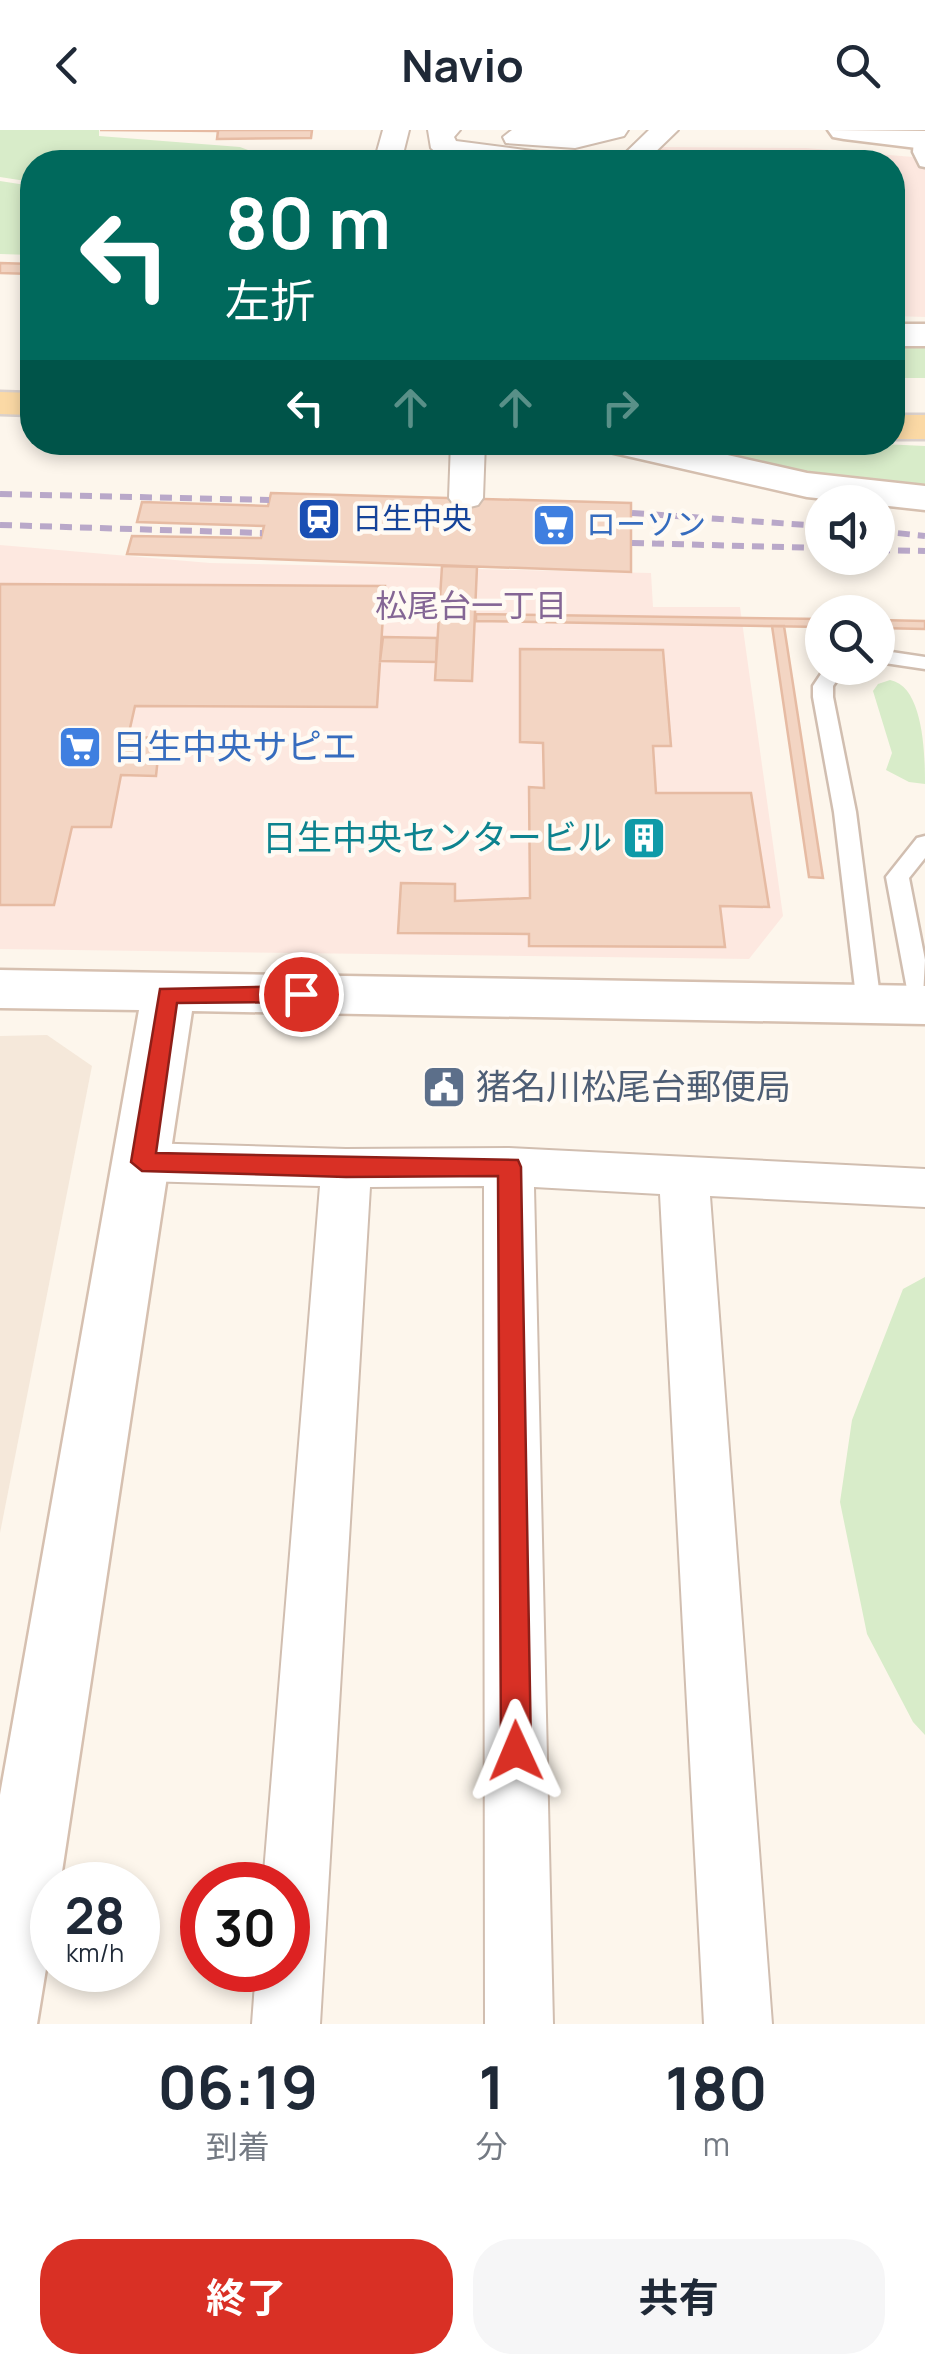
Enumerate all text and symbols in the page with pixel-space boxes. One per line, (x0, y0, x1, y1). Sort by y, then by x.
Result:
text: Navio (401, 34, 524, 96)
icon: back (40, 38, 95, 93)
icon: search (830, 38, 885, 93)
text: 80 m (225, 174, 391, 270)
icon: left (60, 190, 190, 320)
text: 左折 (225, 269, 315, 331)
icon: left (278, 380, 333, 435)
icon: ahead (383, 380, 438, 435)
icon: ahead (488, 380, 543, 435)
icon: right (593, 380, 648, 435)
map controls (805, 485, 895, 685)
button: sound (805, 485, 895, 575)
station icon: 日生中央 (296, 496, 342, 542)
place label: 日生中央 (352, 497, 472, 538)
supermarket icon: ローソン (531, 502, 577, 548)
place label: ローソン (586, 503, 706, 544)
district label: 松尾台一丁目 (375, 583, 567, 627)
button: search (805, 595, 895, 685)
place label: 日生中央サピエ (112, 722, 357, 770)
supermarket icon: 日生中央サピエ (57, 724, 103, 770)
place label: 日生中央センタービル (262, 813, 612, 861)
building icon: 日生中央センタービル (621, 815, 667, 861)
pin (259, 952, 344, 1037)
icon: arrive (274, 967, 329, 1022)
place label: 猪名川松尾台郵便局 (476, 1062, 791, 1110)
public building icon: 猪名川松尾台郵便局 (421, 1064, 467, 1110)
position arrow (464, 1699, 568, 1803)
speed limit sign: 30 (180, 1862, 310, 1992)
text: 28 (65, 1881, 125, 1949)
text: km/h (66, 1935, 124, 1970)
text: 06:19 (157, 2045, 318, 2127)
text: 1 (479, 2045, 505, 2127)
text: 180 (665, 2046, 768, 2128)
text: m (703, 2122, 730, 2166)
text: 到着 (206, 2124, 270, 2168)
text: 分 (476, 2124, 508, 2168)
button: 終了 (40, 2239, 453, 2354)
button: 共有 (473, 2239, 885, 2354)

